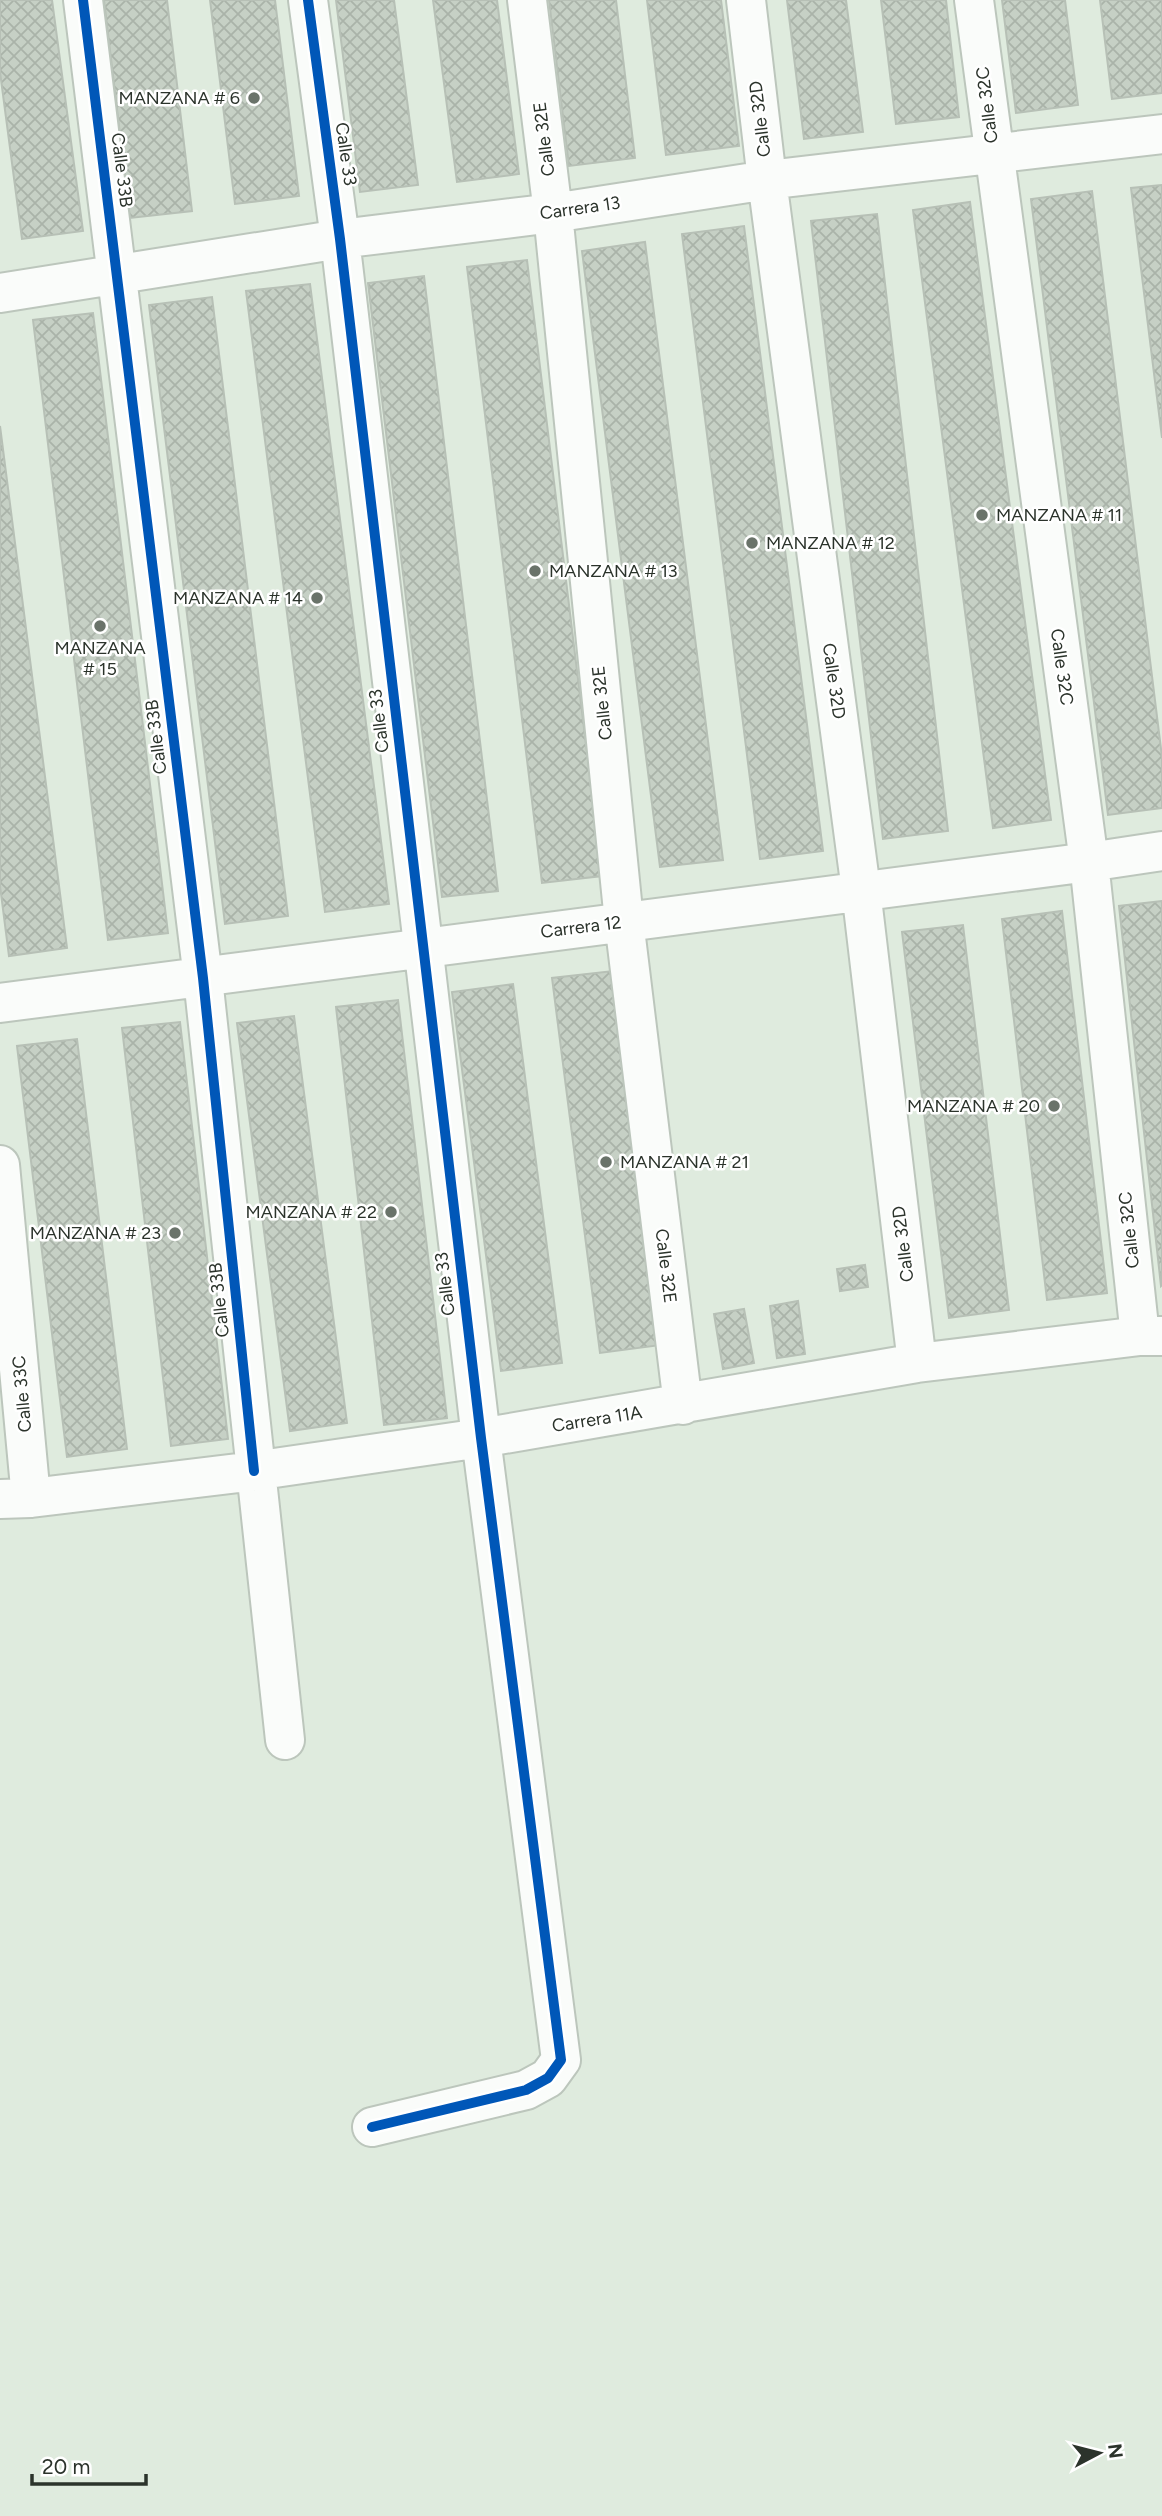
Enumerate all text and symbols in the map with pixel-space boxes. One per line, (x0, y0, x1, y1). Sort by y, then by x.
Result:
street label: Calle 32C (971, 65, 1003, 145)
street label: Calle 32D (744, 80, 776, 158)
place label: MANZANA # 6 (118, 87, 240, 109)
marker: MANZANA # 6 (246, 90, 262, 106)
street label: Calle 32E (529, 101, 559, 177)
street label: Calle 33 (331, 121, 361, 187)
street label: Calle 33B (107, 131, 137, 209)
street label: Carrera 13 (538, 191, 622, 225)
place label: MANZANA # 11 (996, 504, 1122, 526)
marker: MANZANA # 11 (974, 507, 990, 523)
place label: MANZANA # 12 (766, 532, 895, 554)
marker: MANZANA # 12 (744, 535, 760, 551)
place label: MANZANA # 13 (549, 560, 678, 582)
marker: MANZANA # 13 (527, 563, 543, 579)
place label: MANZANA # 14 (173, 587, 303, 609)
marker: MANZANA # 14 (309, 590, 325, 606)
marker: MANZANA # 15 (92, 618, 108, 634)
street label: Calle 32C (1046, 627, 1078, 707)
place label: MANZANA # 15 (54, 637, 146, 680)
street label: Calle 32D (818, 642, 850, 720)
street label: Calle 32E (587, 665, 617, 741)
street label: Calle 33 (364, 688, 394, 754)
street label: Calle 33B (141, 698, 171, 776)
street label: Carrera 12 (539, 911, 623, 943)
place label: MANZANA # 20 (907, 1095, 1040, 1117)
marker: MANZANA # 20 (1046, 1098, 1062, 1114)
place label: MANZANA # 21 (620, 1151, 749, 1173)
marker: MANZANA # 21 (598, 1154, 614, 1170)
street label: Calle 32C (1114, 1190, 1144, 1270)
place label: MANZANA # 22 (245, 1201, 377, 1223)
marker: MANZANA # 22 (383, 1204, 399, 1220)
street label: Calle 32D (887, 1205, 919, 1283)
place label: MANZANA # 23 (30, 1222, 161, 1244)
marker: MANZANA # 23 (167, 1225, 183, 1241)
street label: Calle 32E (651, 1228, 681, 1304)
street label: Calle 33 (430, 1251, 460, 1317)
street label: Calle 33B (204, 1262, 234, 1338)
street label: Calle 33C (8, 1355, 36, 1433)
street label: Carrera 11A (550, 1401, 644, 1437)
north arrow (1064, 2418, 1134, 2488)
scale bar (32, 2442, 145, 2486)
text: N (1103, 2442, 1128, 2460)
text: 20 m (42, 2454, 90, 2479)

